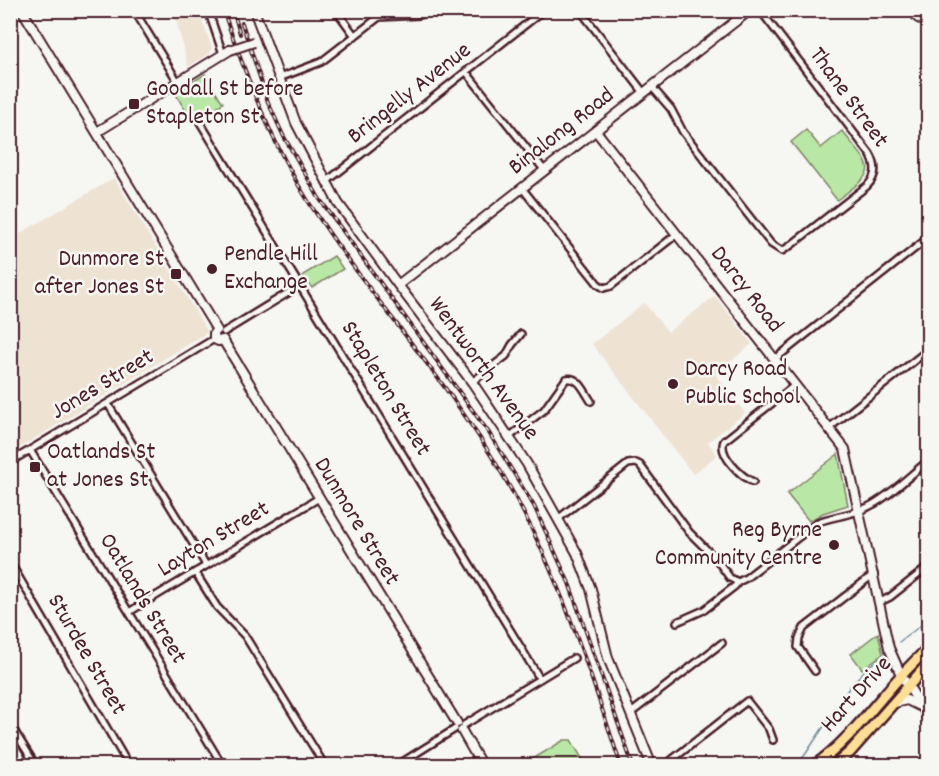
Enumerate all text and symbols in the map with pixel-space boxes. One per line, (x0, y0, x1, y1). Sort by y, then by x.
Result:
street label: Bringelly Avenue (341, 35, 479, 153)
street label: Thane Street (800, 41, 896, 156)
place label: Goodall St before Stapleton St (146, 73, 303, 135)
street label: Binalong Road (502, 80, 622, 184)
marker: Goodall St before Stapleton St (127, 97, 141, 111)
place label: Pendle Hill Exchange (224, 238, 318, 300)
street label: Darcy Road (701, 239, 791, 341)
place label: Dunmore St after Jones St (34, 243, 164, 305)
marker: Pendle Hill Exchange (205, 262, 219, 276)
marker: Dunmore St after Jones St (169, 267, 183, 281)
street label: Wentworth Avenue (419, 290, 547, 448)
street label: Stapleton Street (331, 315, 439, 463)
street label: Jones Street (45, 341, 161, 429)
place label: Darcy Road Public School (685, 353, 800, 415)
marker: Darcy Road Public School (666, 377, 680, 391)
place label: Oatlands St at Jones St (47, 436, 155, 498)
street label: Dunmore Street (304, 451, 408, 593)
marker: Oatlands St at Jones St (28, 460, 42, 474)
street label: Layton Street (152, 493, 277, 587)
place label: Reg Byrne Community Centre (655, 514, 822, 576)
street label: Oatlands Street (90, 527, 195, 671)
marker: Reg Byrne Community Centre (827, 538, 841, 552)
street label: Sturdee Street (38, 588, 135, 722)
street label: Hart Drive (813, 649, 901, 741)

